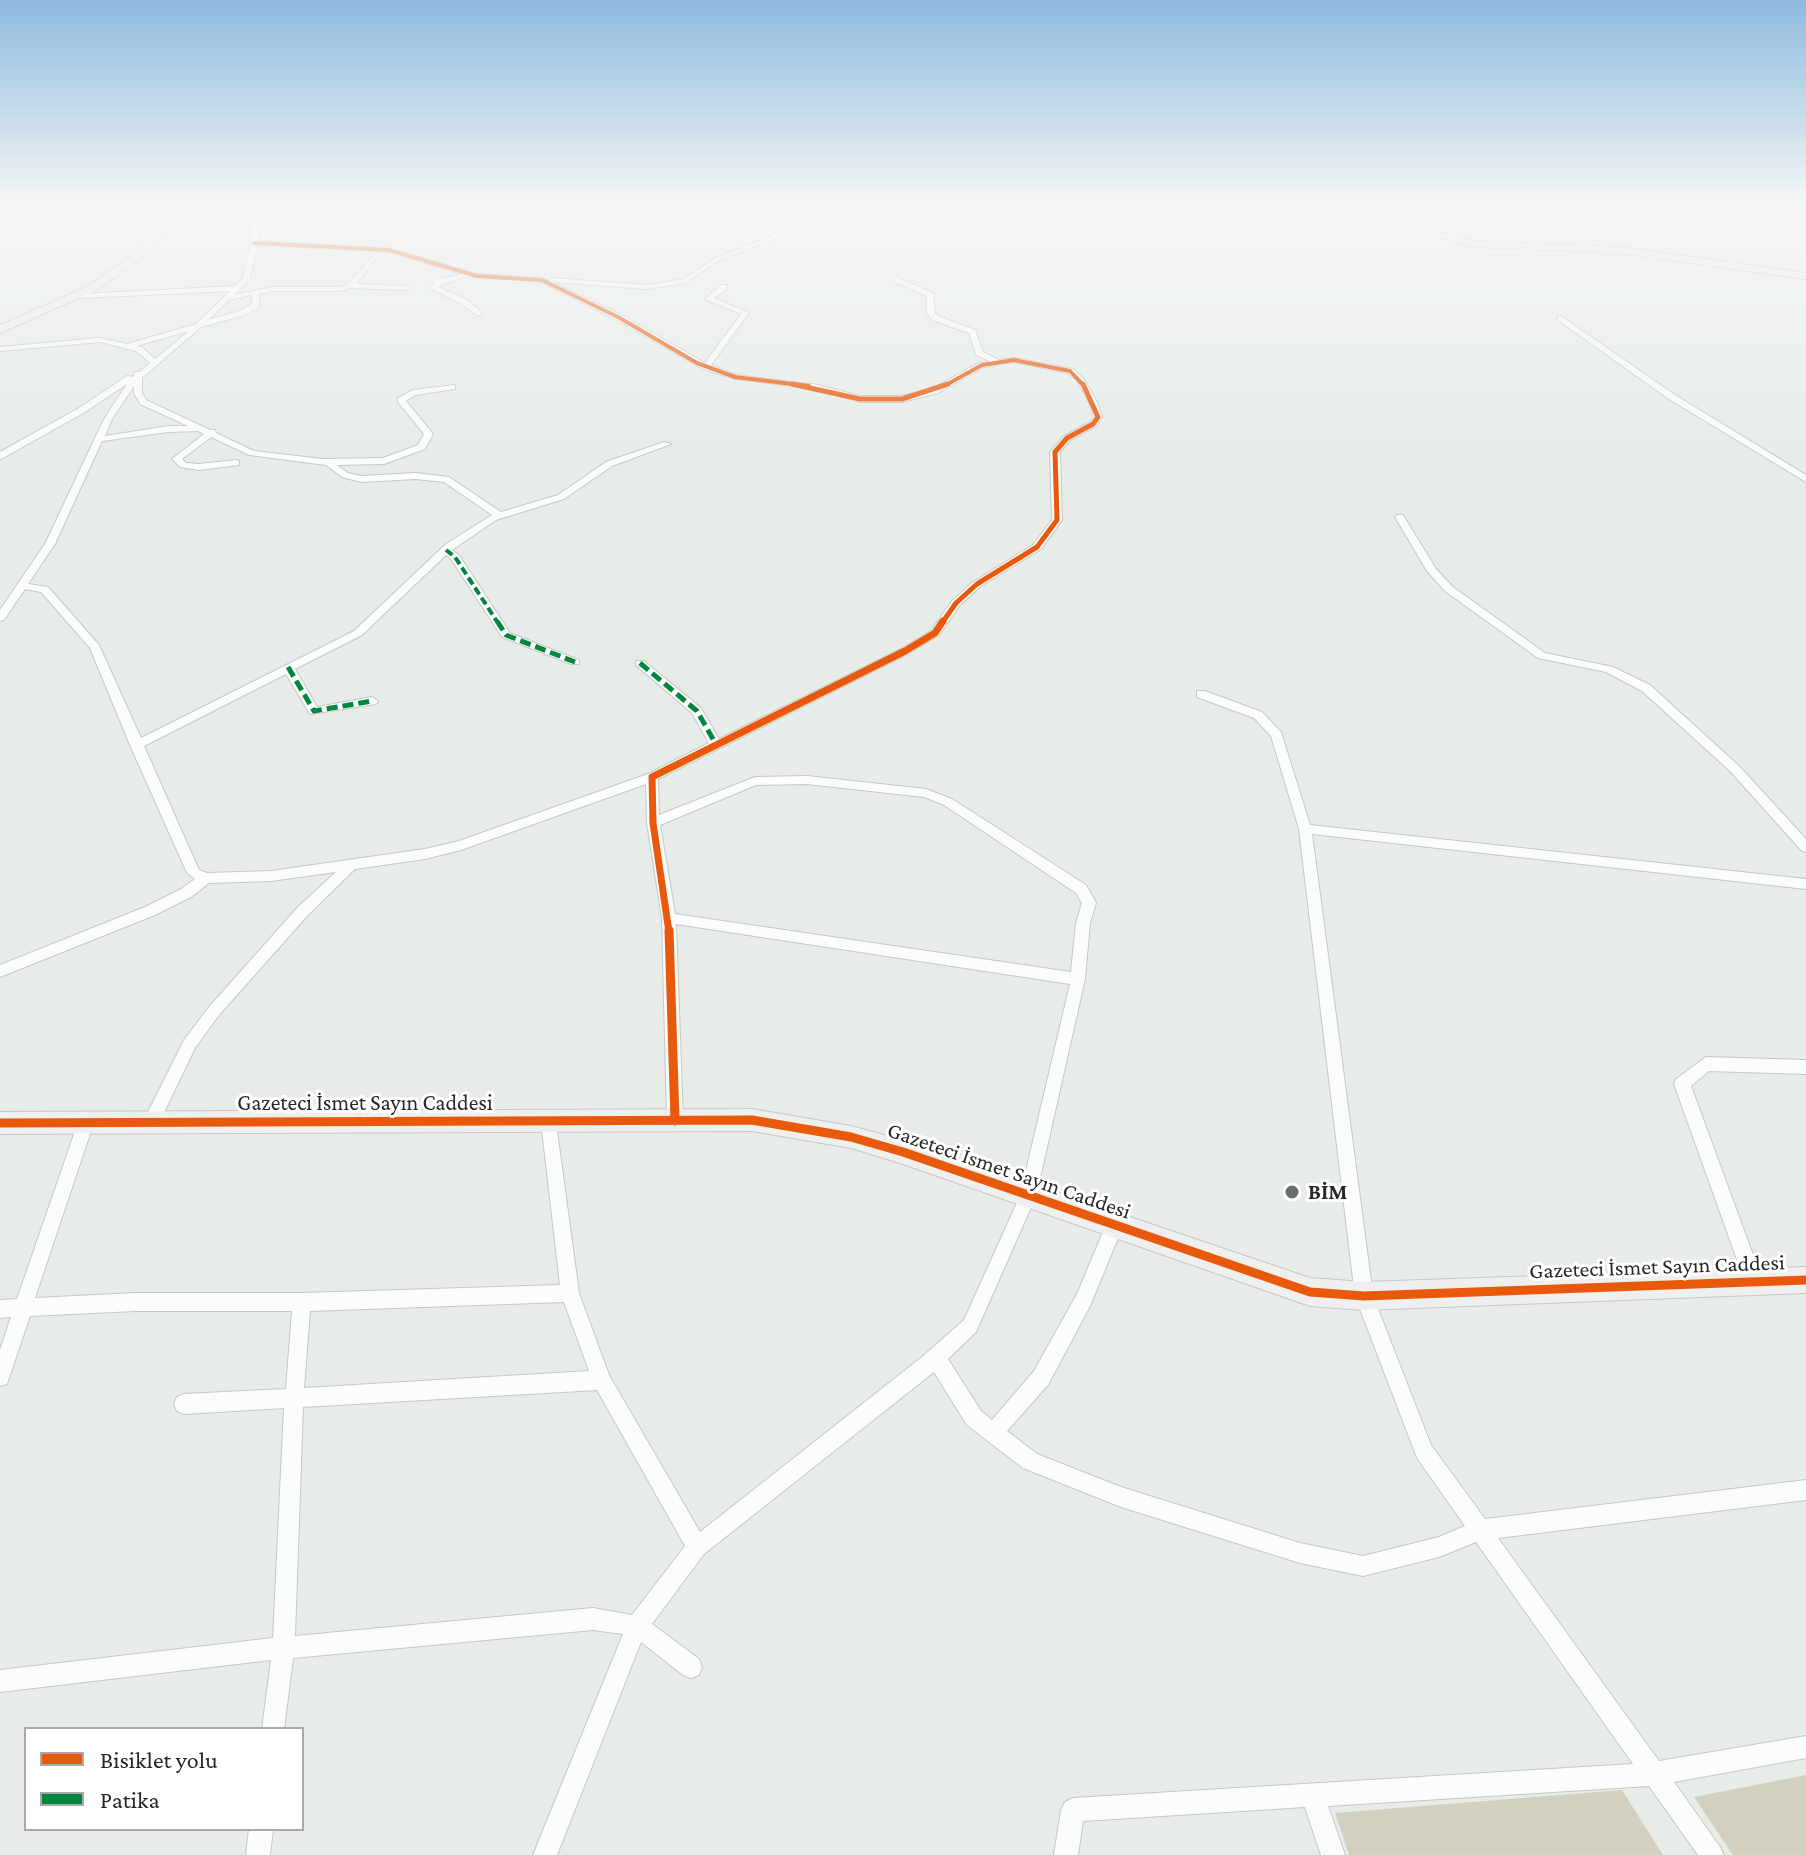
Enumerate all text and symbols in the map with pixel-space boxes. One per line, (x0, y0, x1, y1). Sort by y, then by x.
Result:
street label: Gazeteci İsmet Sayın Caddesi (237, 1090, 493, 1116)
street label: Gazeteci İsmet Sayın Caddesi (884, 1117, 1134, 1225)
place label: BİM (1308, 1179, 1347, 1205)
marker: BİM (1283, 1183, 1301, 1201)
street label: Gazeteci İsmet Sayın Caddesi (1529, 1249, 1785, 1285)
legend (24, 1727, 304, 1831)
text: Bisiklet yolu (100, 1746, 218, 1773)
text: Patika (100, 1786, 159, 1813)

